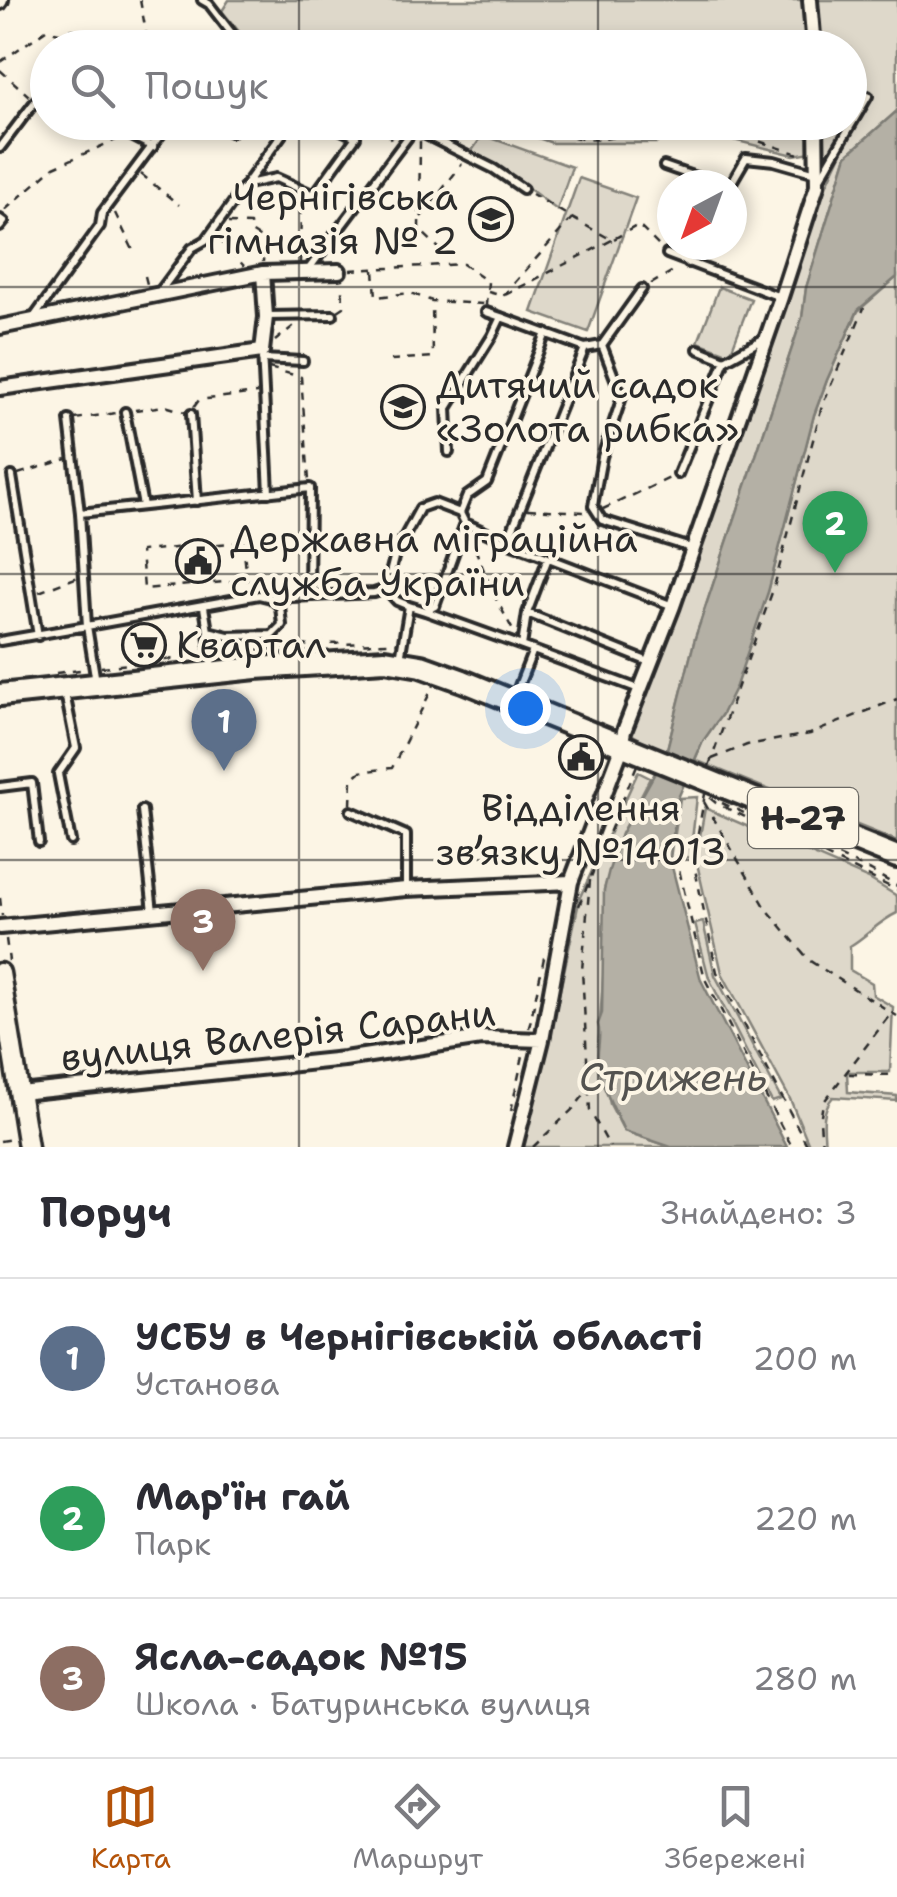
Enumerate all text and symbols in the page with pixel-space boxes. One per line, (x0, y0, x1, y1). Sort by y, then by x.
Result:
search box (30, 30, 867, 140)
icon: search (65, 58, 120, 113)
text: Пошук (145, 60, 268, 111)
north arrow (657, 170, 747, 260)
place label: Чернігівська гімназія № 2 (207, 171, 458, 266)
school or university icon: Чернігівська гімназія № 2 (468, 196, 514, 242)
place label: Дитячий садок «Золота рибка» (436, 359, 739, 454)
school or university icon: Дитячий садок «Золота рибка» (380, 384, 426, 430)
pin: 2 (802, 490, 868, 573)
place label: Державна міграційна служба України (230, 513, 638, 608)
public building icon: Державна міграційна служба України (175, 538, 221, 584)
place label: Квартал (176, 619, 326, 670)
supermarket icon: Квартал (121, 622, 167, 668)
your location (500, 683, 551, 734)
pin: 1 (192, 688, 256, 771)
public building icon: Відділення зв’язку №14013 (558, 734, 604, 780)
place label: Відділення зв’язку №14013 (436, 782, 726, 877)
road number: Н-27 (748, 788, 858, 848)
pin: 3 (170, 888, 236, 971)
street label: вулиця Валерія Сарани (58, 986, 498, 1083)
water label: Стрижень (579, 1050, 767, 1104)
text: Поруч (40, 1184, 172, 1240)
text: Знайдено: 3 (661, 1191, 857, 1234)
text: УСБУ в Чернігівській області (135, 1311, 703, 1362)
text: 1 (65, 1337, 80, 1380)
text: 200 m (753, 1337, 857, 1380)
text: Установа (135, 1362, 279, 1405)
text: Мар'їн гай (135, 1471, 350, 1522)
text: 2 (61, 1497, 84, 1540)
text: 220 m (754, 1497, 857, 1540)
text: Парк (135, 1522, 211, 1565)
text: Ясла-садок №15 (135, 1631, 468, 1682)
text: 3 (61, 1657, 84, 1700)
text: 280 m (753, 1657, 857, 1700)
text: Школа · Батуринська вулиця (135, 1682, 591, 1725)
tab: Карта (91, 1779, 171, 1877)
tab: Маршрут (352, 1779, 483, 1877)
tab: Збережені (665, 1779, 806, 1877)

